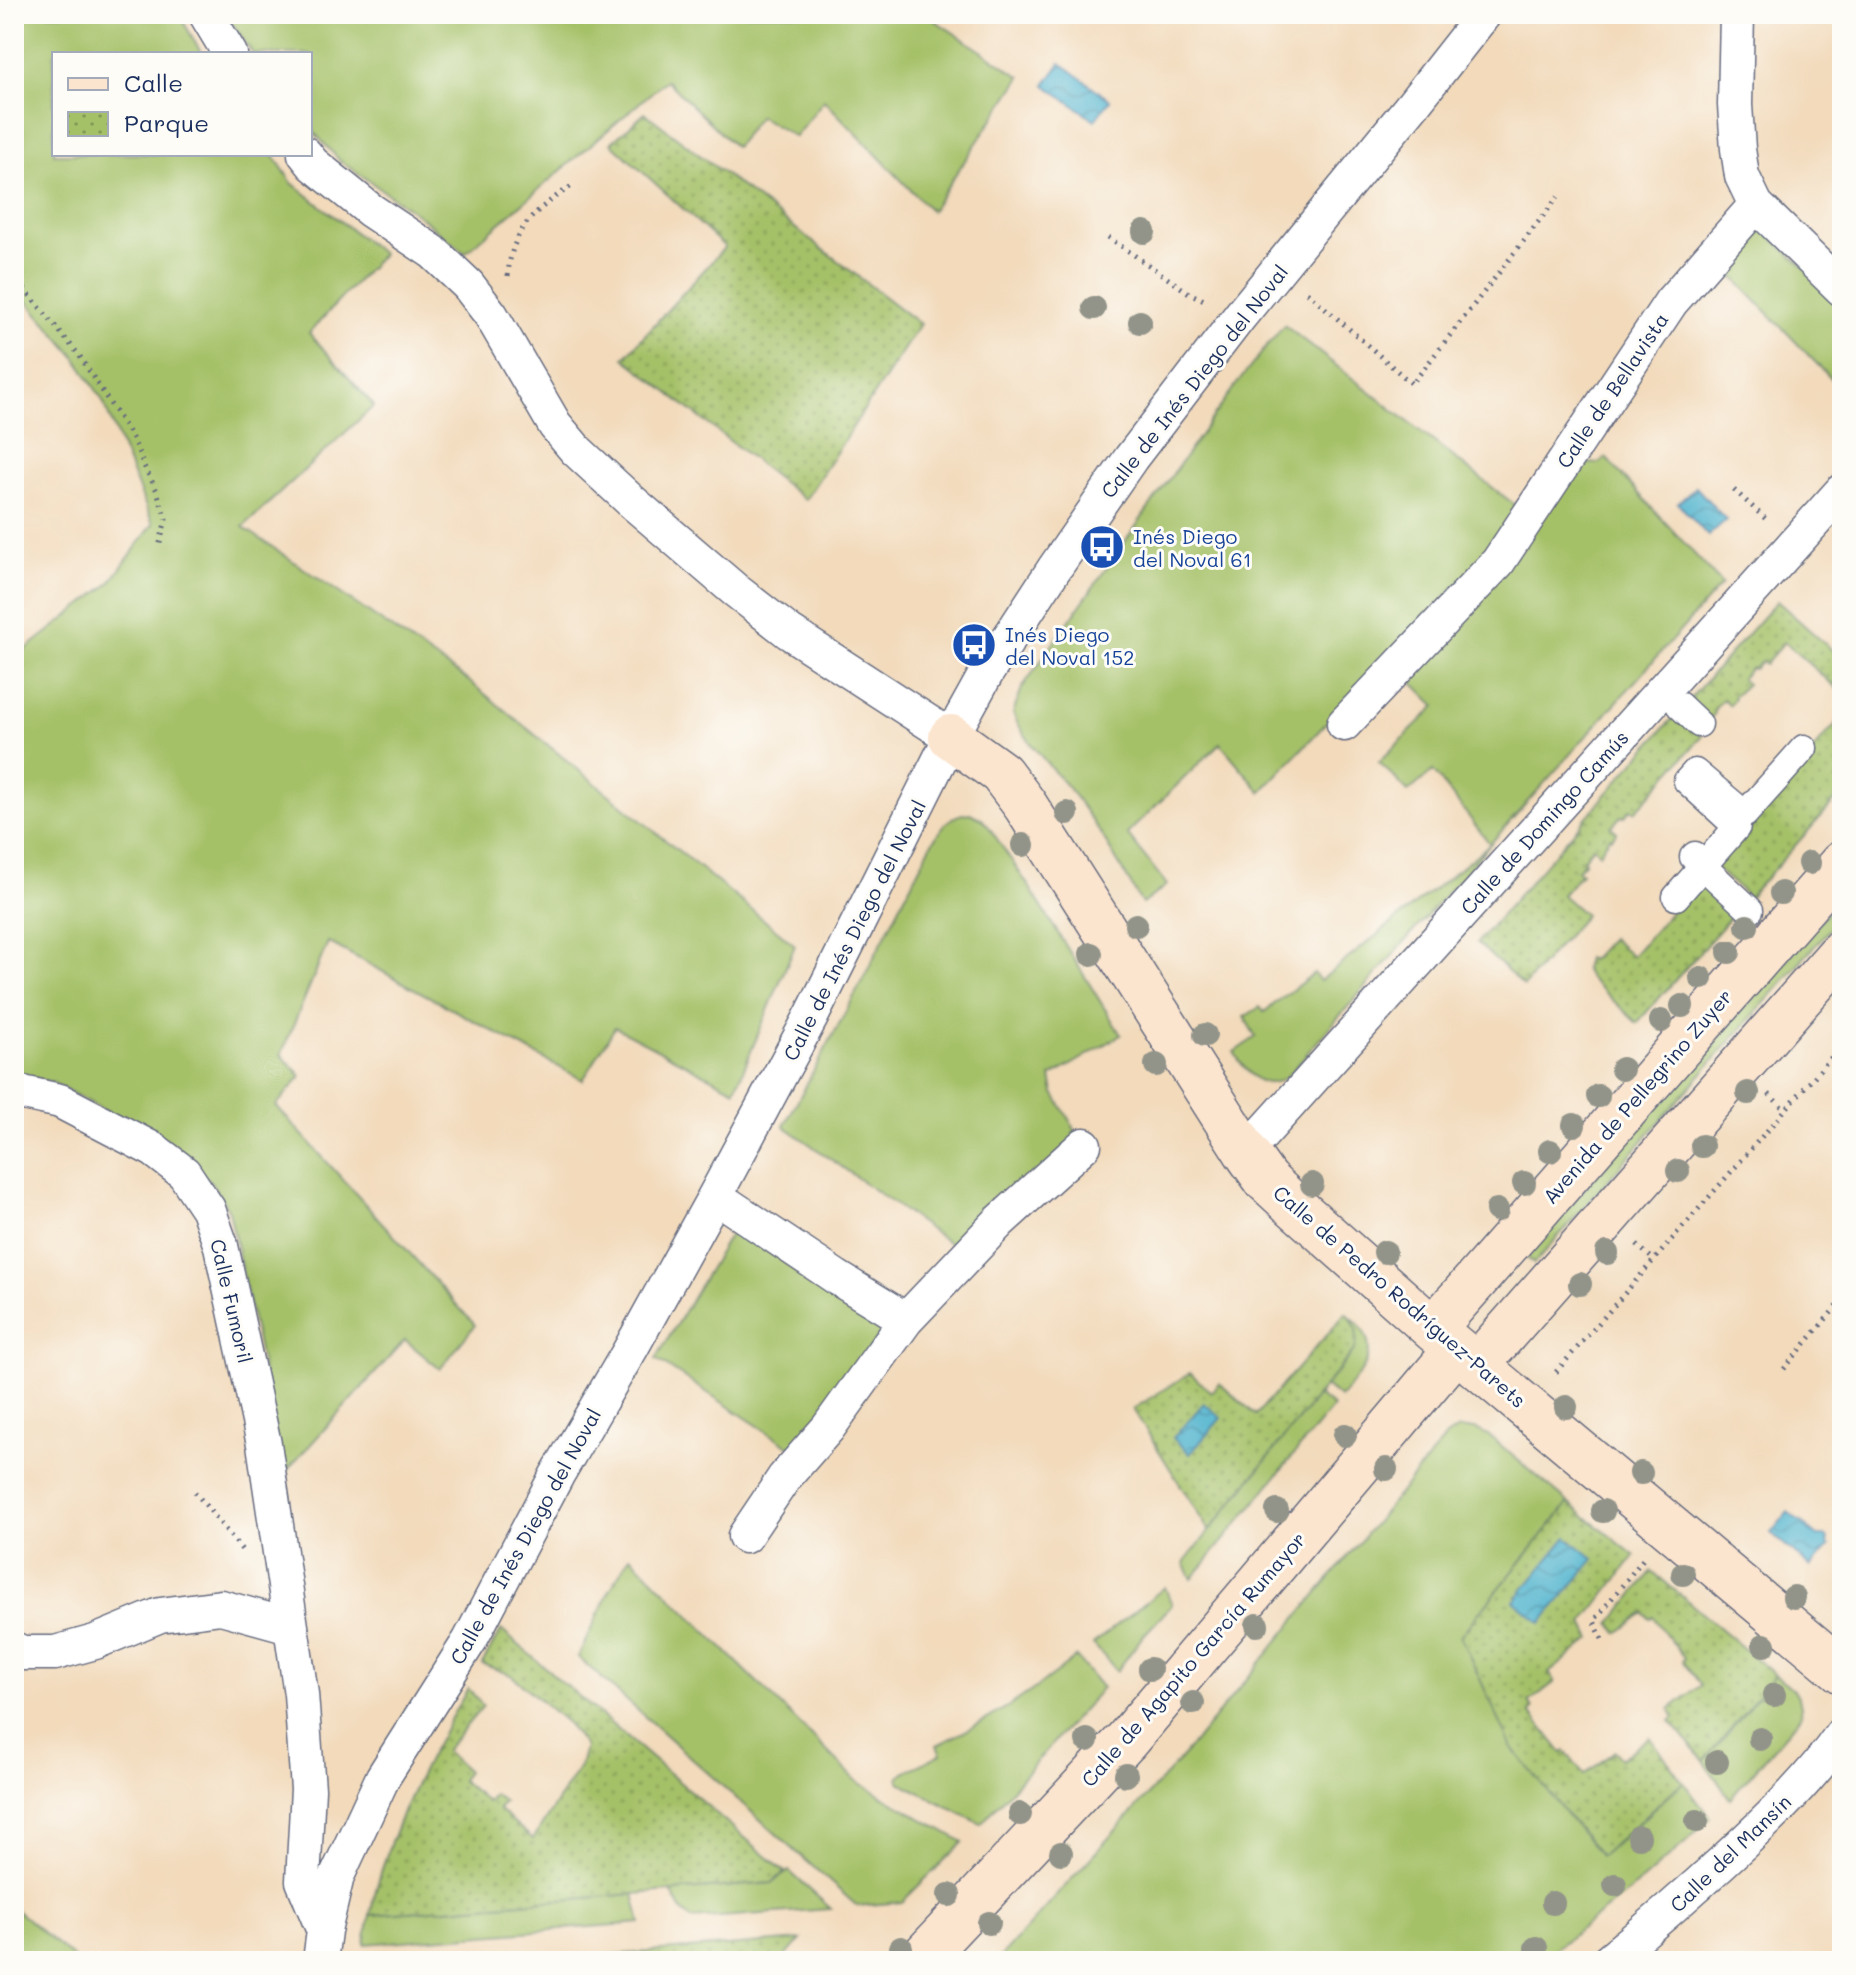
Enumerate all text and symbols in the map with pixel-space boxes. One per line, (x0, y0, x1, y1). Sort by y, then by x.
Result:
legend (52, 52, 312, 156)
text: Calle (124, 67, 183, 98)
text: Parque (124, 107, 209, 138)
street label: Calle de Inés Diego del Noval (1095, 259, 1293, 503)
street label: Calle de Bellavista (1550, 307, 1674, 473)
bus stop icon: Inés Diego del Noval 61 (1078, 523, 1126, 571)
place label: Inés Diego del Noval 61 (1133, 523, 1252, 572)
bus stop icon: Inés Diego del Noval 152 (950, 621, 998, 669)
place label: Inés Diego del Noval 152 (1005, 621, 1134, 670)
street label: Calle de Domingo Camús (1454, 725, 1634, 919)
street label: Calle de Inés Diego del Noval (777, 795, 931, 1065)
street label: Avenida de Pellegrino Zuyer (1537, 983, 1737, 1209)
street label: Calle de Pedro Rodríguez-Parets (1268, 1179, 1532, 1413)
street label: Calle Fumoril (205, 1236, 259, 1366)
street label: Calle de Inés Diego del Noval (444, 1403, 606, 1669)
street label: Calle de Agapito García Rumayor (1075, 1526, 1311, 1792)
street label: Calle del Mansín (1664, 1789, 1796, 1917)

